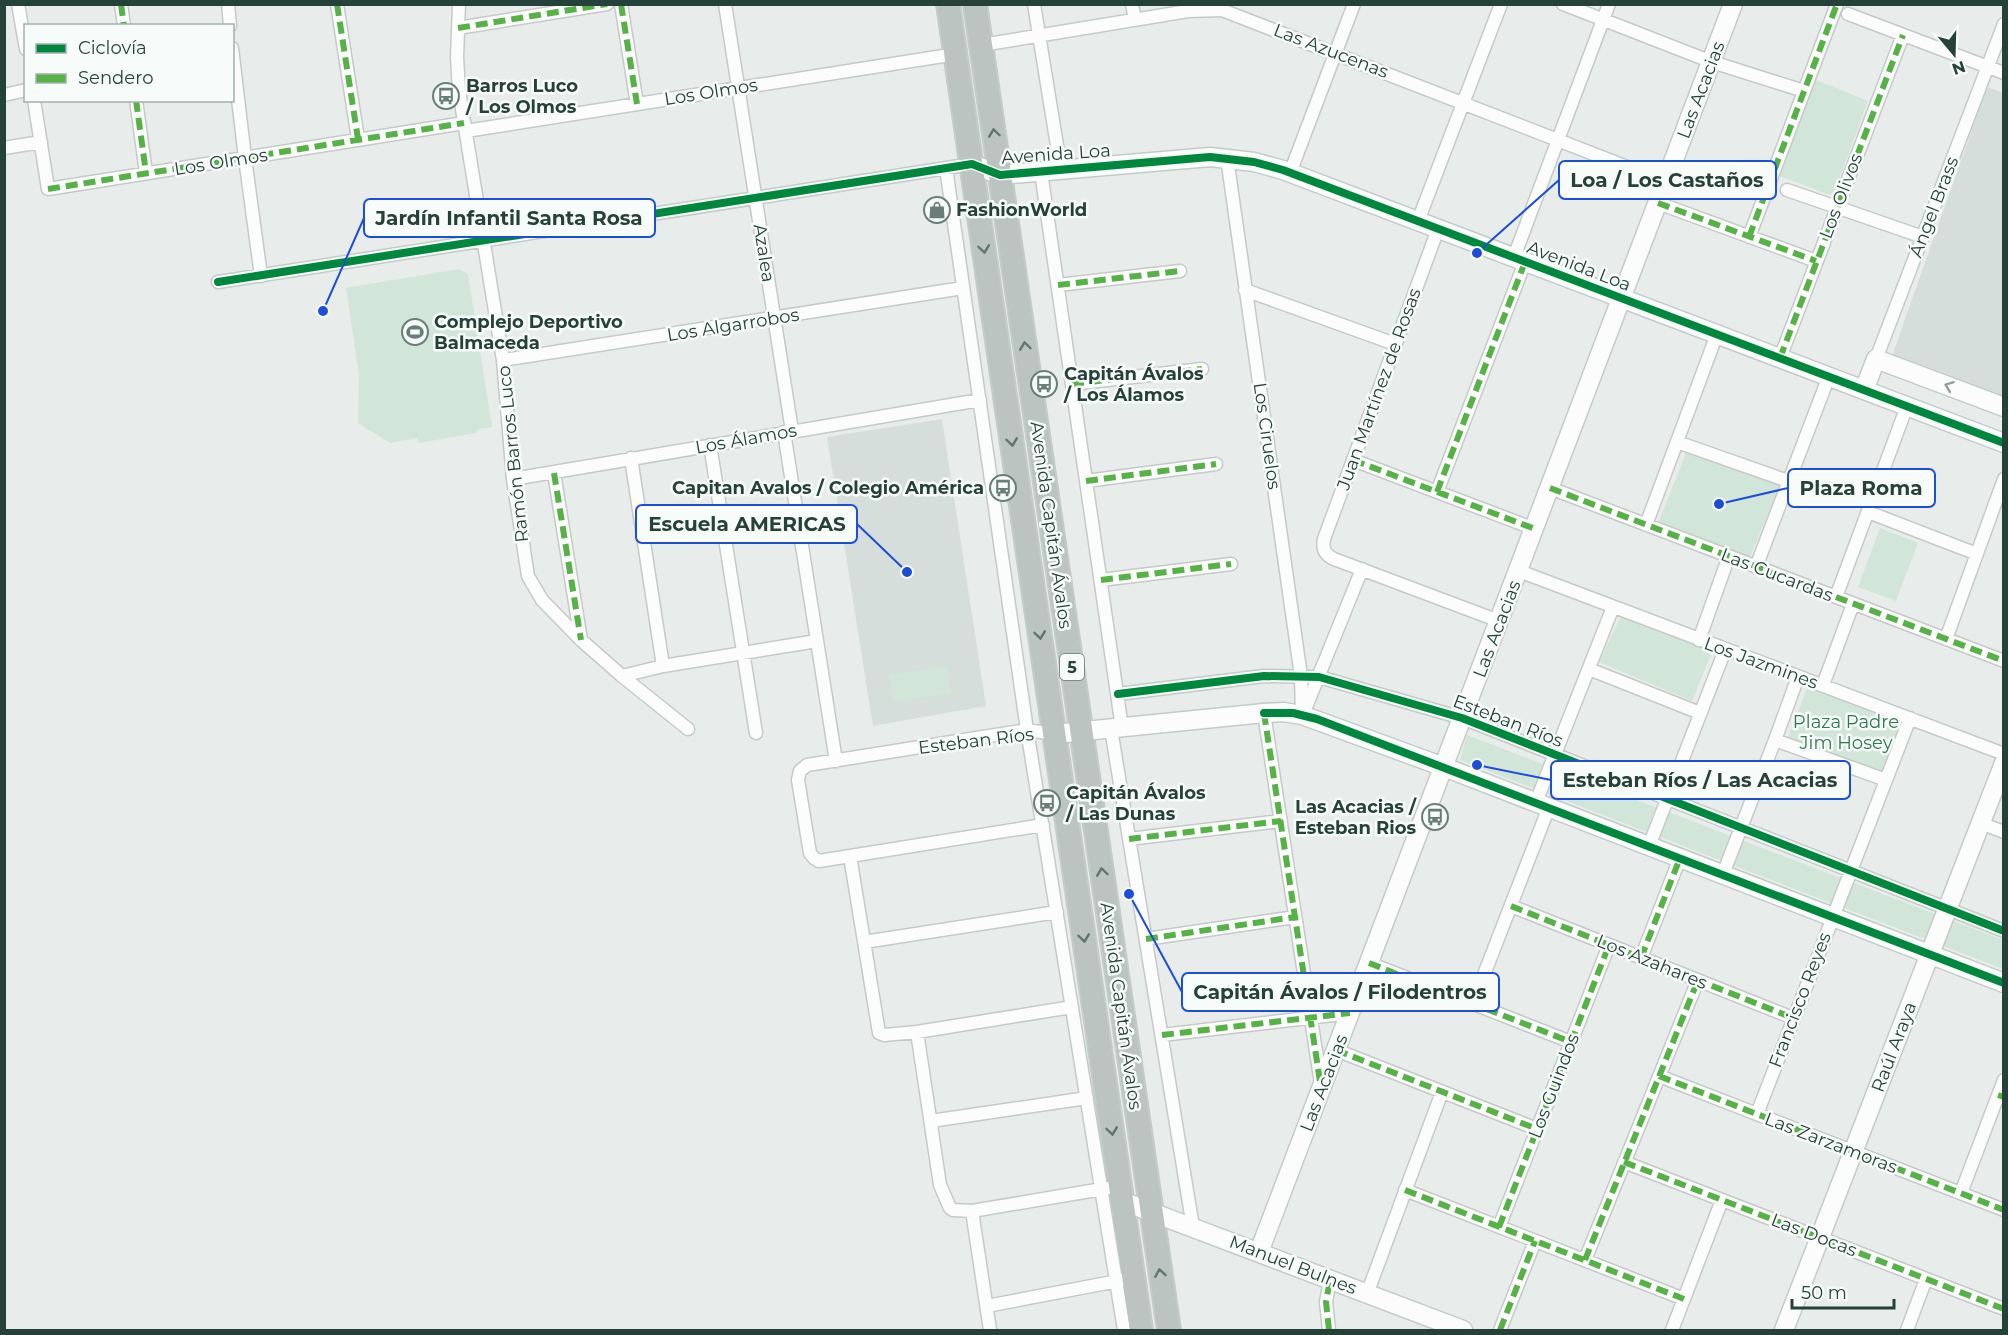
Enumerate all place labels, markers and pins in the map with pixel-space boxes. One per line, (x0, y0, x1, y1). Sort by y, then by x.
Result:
place label: Barros Luco / Los Olmos (465, 75, 578, 118)
bus stop icon: Barros Luco / Los Olmos (431, 81, 461, 111)
callout: Loa / Los Castaños (1559, 161, 1776, 199)
shop icon: FashionWorld (922, 195, 952, 225)
callout: Jardín Infantil Santa Rosa (364, 199, 655, 237)
place label: FashionWorld (956, 199, 1087, 221)
place label: Complejo Deportivo Balmaceda (434, 311, 623, 354)
sports icon: Complejo Deportivo Balmaceda (400, 317, 430, 347)
place label: Capitán Ávalos / Los Álamos (1063, 363, 1204, 406)
bus stop icon: Capitán Ávalos / Los Álamos (1029, 369, 1059, 399)
callout: Plaza Roma (1788, 469, 1935, 507)
bus stop icon: Capitan Avalos / Colegio América (988, 473, 1018, 503)
place label: Capitan Avalos / Colegio América (672, 477, 984, 499)
callout: Escuela AMERICAS (636, 505, 857, 543)
callout: Esteban Ríos / Las Acacias (1551, 761, 1850, 799)
place label: Capitán Ávalos / Las Dunas (1065, 782, 1206, 825)
bus stop icon: Capitán Ávalos / Las Dunas (1032, 788, 1062, 818)
place label: Las Acacias / Esteban Rios (1295, 796, 1417, 839)
bus stop icon: Las Acacias / Esteban Rios (1420, 802, 1450, 832)
callout: Capitán Ávalos / Filodentros (1182, 973, 1499, 1011)

